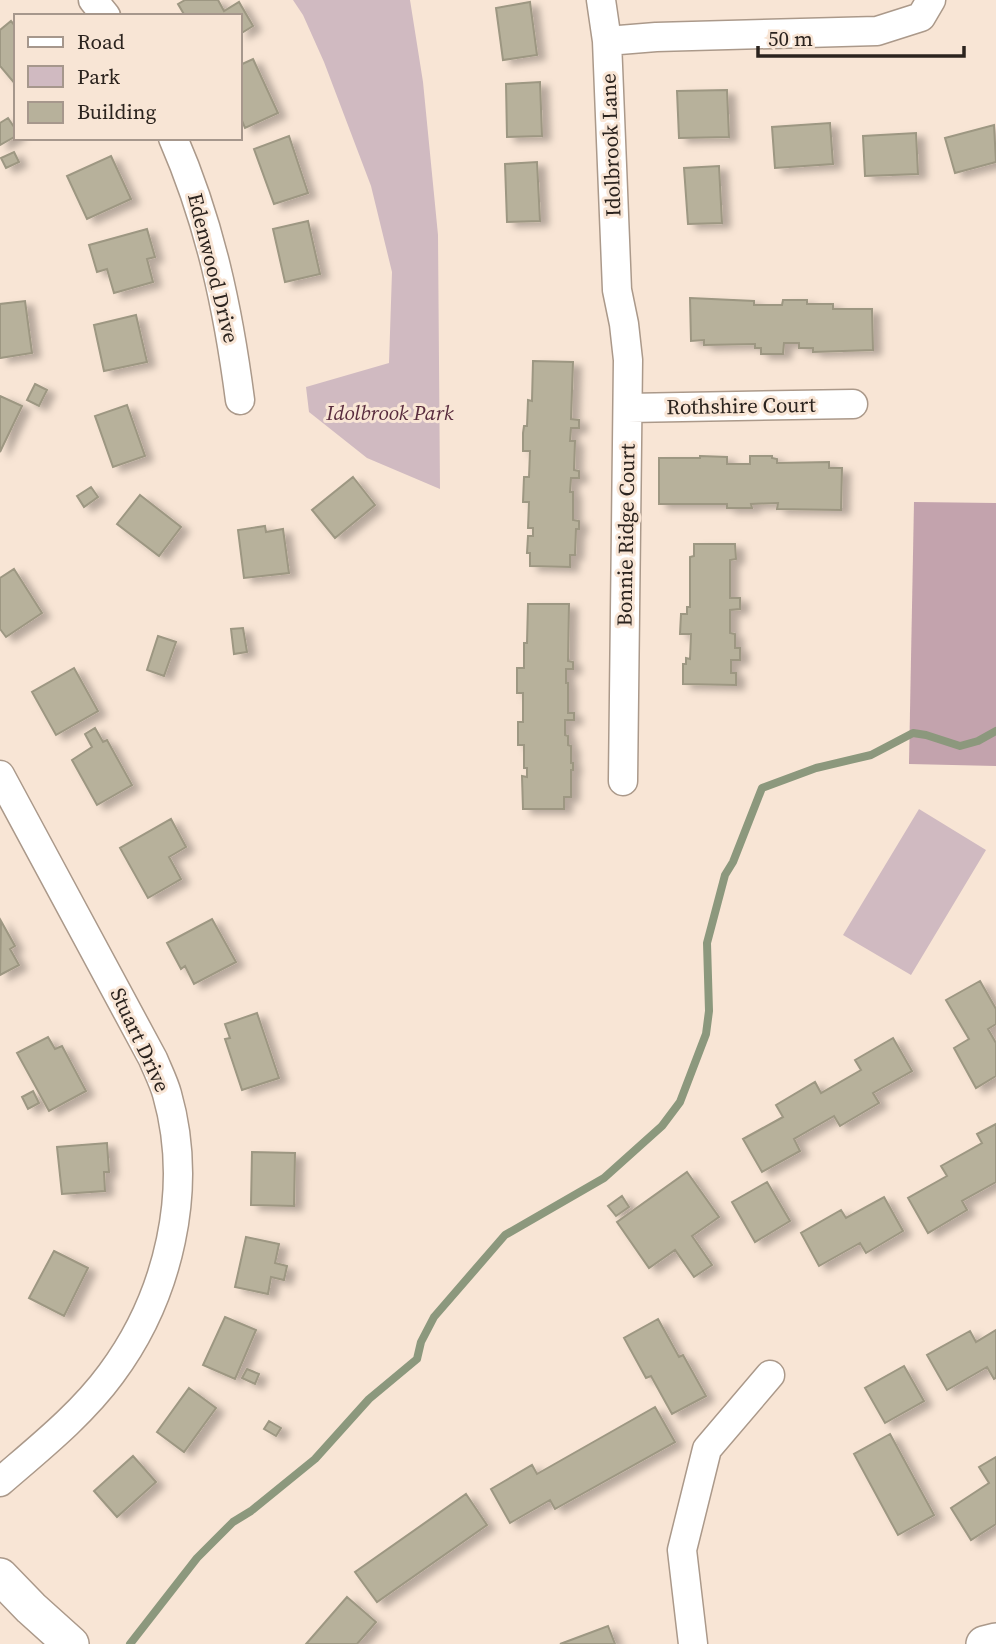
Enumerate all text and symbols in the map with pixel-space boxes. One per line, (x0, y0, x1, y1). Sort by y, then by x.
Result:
legend (14, 14, 242, 140)
scale bar (758, 14, 964, 58)
text: 50 m (768, 24, 813, 53)
text: Road (77, 27, 125, 56)
text: Park (77, 62, 121, 91)
street label: Idolbrook Lane (594, 73, 627, 217)
text: Building (77, 97, 156, 126)
street label: Edenwood Drive (181, 190, 246, 346)
street label: Rothshire Court (666, 390, 816, 421)
park label: Idolbrook Park (325, 398, 454, 427)
street label: Bonnie Ridge Court (609, 443, 642, 627)
street label: Stuart Drive (104, 983, 177, 1097)

